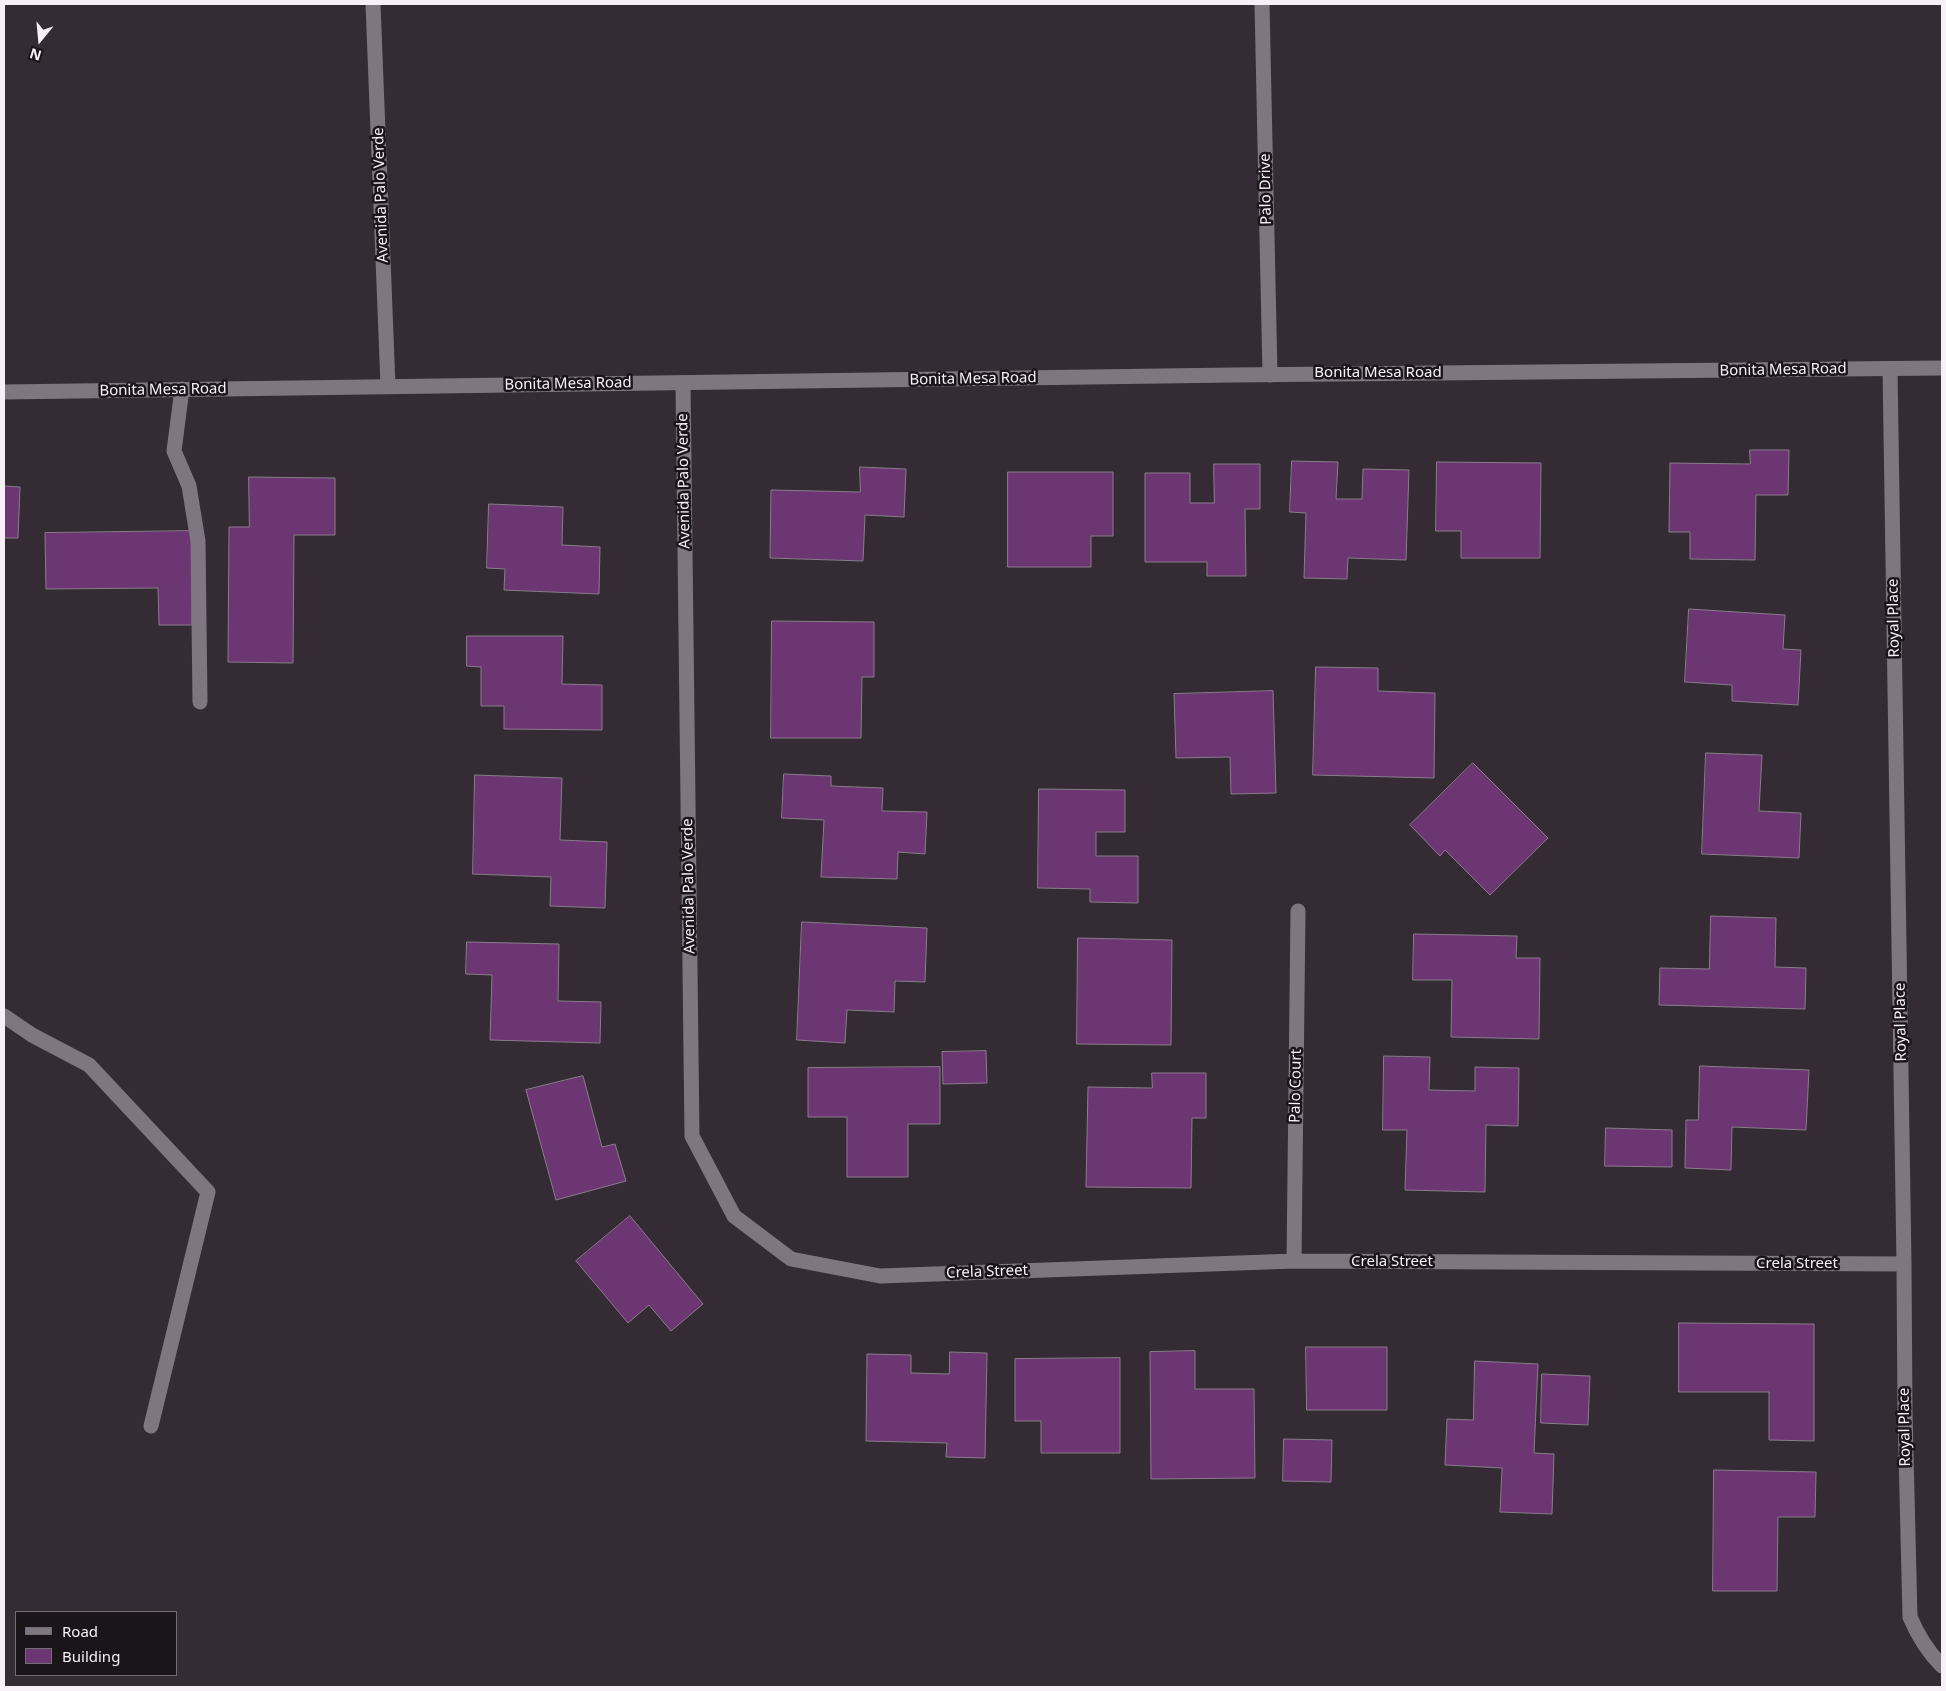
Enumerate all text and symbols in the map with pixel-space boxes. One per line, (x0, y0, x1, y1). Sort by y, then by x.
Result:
north arrow (15, 15, 65, 65)
text: N (27, 44, 44, 66)
street label: Avenida Palo Verde (370, 127, 392, 263)
street label: Palo Drive (1256, 153, 1276, 225)
street label: Bonita Mesa Road (1719, 360, 1847, 380)
street label: Bonita Mesa Road (1314, 364, 1442, 382)
street label: Bonita Mesa Road (909, 369, 1037, 389)
street label: Bonita Mesa Road (504, 374, 632, 394)
street label: Bonita Mesa Road (99, 380, 227, 400)
street label: Avenida Palo Verde (674, 413, 694, 549)
street label: Royal Place (1884, 578, 1904, 658)
street label: Avenida Palo Verde (679, 818, 699, 954)
street label: Royal Place (1891, 982, 1911, 1062)
street label: Palo Court (1286, 1049, 1306, 1123)
street label: Crela Street (1351, 1253, 1433, 1271)
street label: Crela Street (1756, 1255, 1838, 1273)
street label: Crela Street (946, 1262, 1028, 1282)
street label: Royal Place (1895, 1387, 1915, 1467)
legend (15, 1611, 178, 1676)
text: Road (62, 1621, 98, 1641)
text: Building (62, 1646, 120, 1666)

